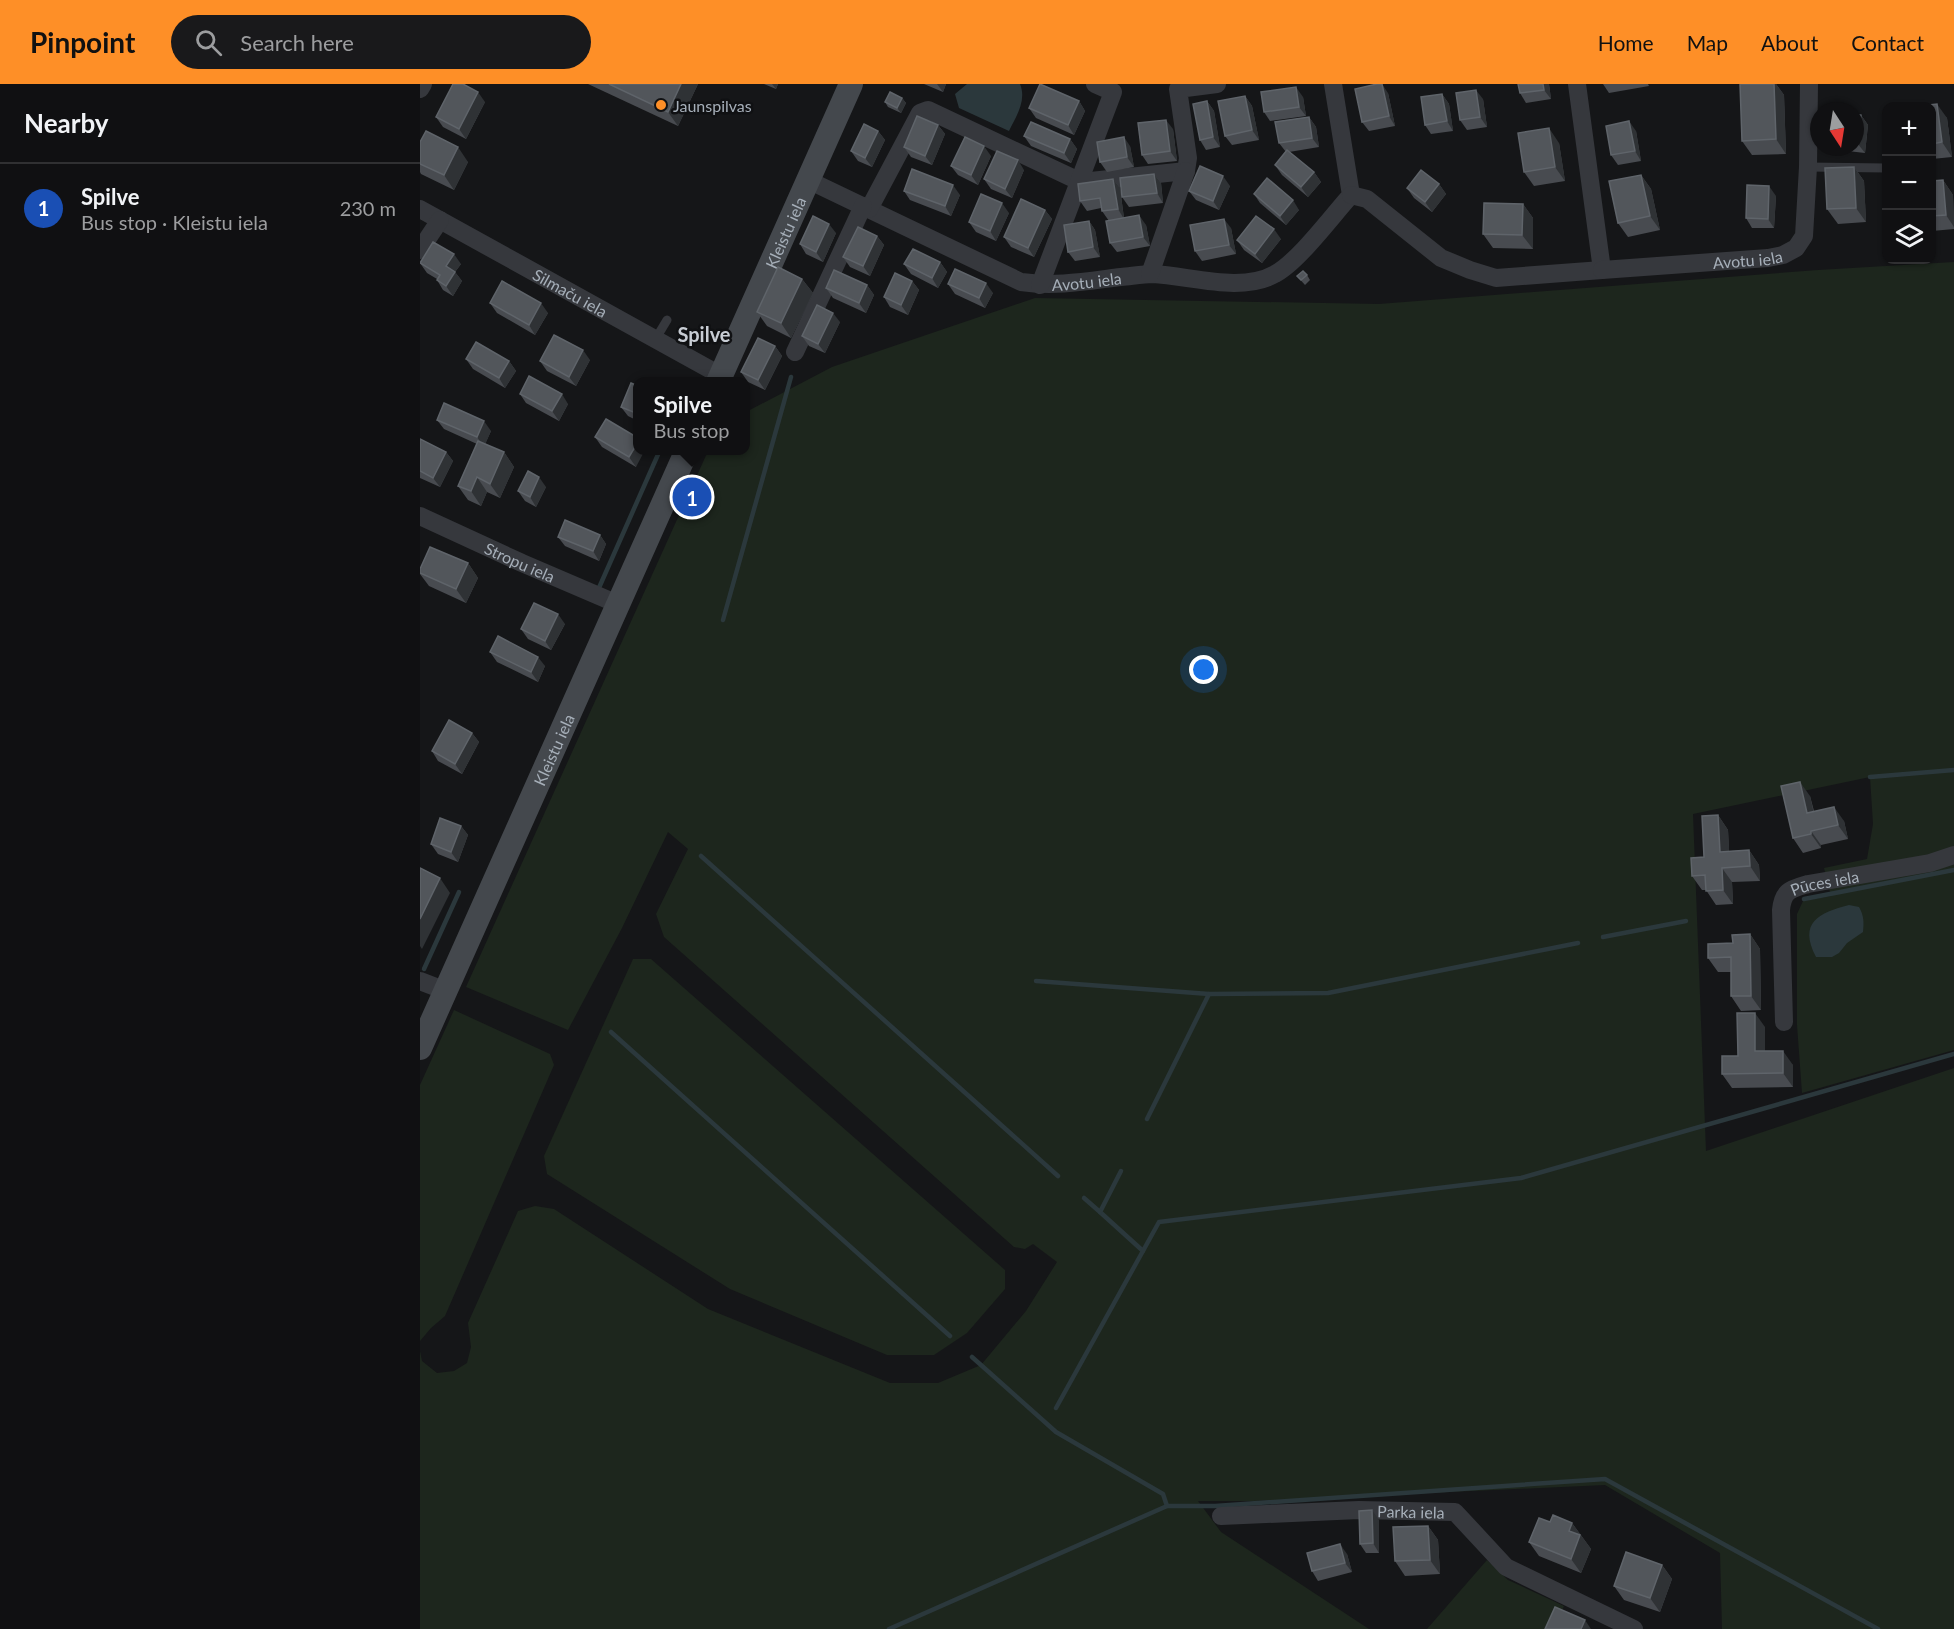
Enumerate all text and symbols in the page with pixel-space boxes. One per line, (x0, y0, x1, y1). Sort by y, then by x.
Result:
search box (171, 15, 591, 69)
text: Pinpoint (30, 25, 135, 59)
icon: search (192, 26, 225, 59)
text: Search here (240, 29, 354, 56)
text: Home (1598, 30, 1654, 55)
text: Map (1687, 30, 1728, 55)
text: About (1761, 30, 1818, 55)
text: Contact (1851, 30, 1924, 55)
place label: Jaunspilvas (673, 96, 752, 115)
marker: Jaunspilvas (654, 98, 668, 112)
north arrow (1810, 102, 1864, 156)
map controls (1882, 102, 1936, 264)
button: + (1882, 102, 1936, 156)
text: Nearby (24, 107, 109, 139)
button: − (1882, 156, 1936, 210)
text: Spilve (81, 183, 139, 210)
street label: Kleistu iela (761, 193, 809, 271)
text: 1 (38, 196, 49, 220)
text: 230 m (340, 196, 396, 220)
text: Bus stop · Kleistu iela (81, 210, 268, 234)
button: layers (1882, 210, 1936, 264)
street label: Avotu iela (1712, 246, 1784, 271)
street label: Silmaču iela (530, 264, 611, 320)
street label: Avotu iela (1051, 268, 1123, 293)
district label: Spilve (677, 322, 731, 346)
popup (633, 377, 750, 455)
text: Spilve (654, 391, 712, 418)
text: Bus stop (654, 418, 729, 442)
pin: 1 (672, 474, 712, 520)
street label: Stropu iela (482, 538, 558, 586)
your location (1189, 655, 1218, 684)
street label: Kleistu iela (529, 711, 578, 788)
street label: Pūces iela (1787, 866, 1860, 899)
street label: Parka iela (1377, 1501, 1445, 1521)

